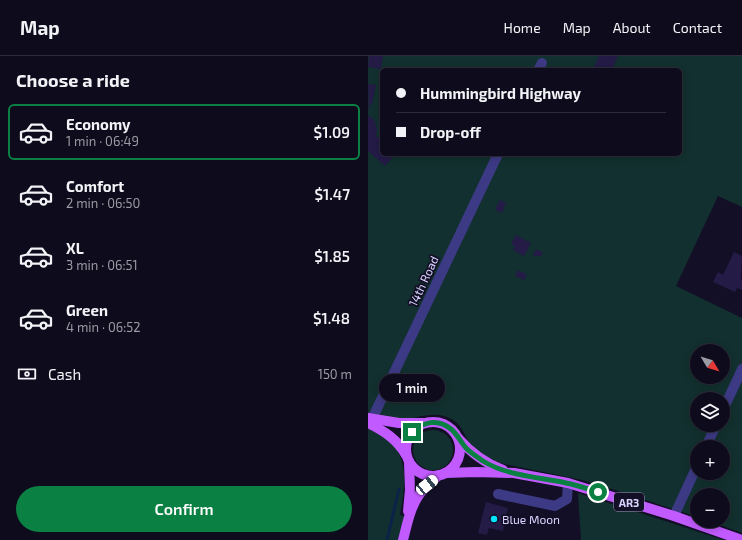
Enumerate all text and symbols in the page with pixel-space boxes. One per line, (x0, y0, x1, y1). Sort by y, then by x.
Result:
text: Map (20, 16, 60, 39)
text: Home (504, 19, 541, 36)
text: Map (563, 19, 591, 36)
text: About (613, 19, 651, 36)
text: Contact (673, 19, 722, 36)
text: Choose a ride (16, 69, 130, 91)
text: Hummingbird Highway (420, 84, 581, 102)
icon: car (18, 114, 54, 150)
text: Economy (66, 115, 131, 133)
text: $1.09 (314, 123, 350, 141)
text: Drop-off (420, 123, 481, 141)
text: 1 min · 06:49 (66, 133, 139, 149)
icon: car (18, 176, 54, 212)
text: Comfort (66, 177, 124, 195)
text: $1.47 (314, 185, 350, 203)
text: 2 min · 06:50 (66, 195, 140, 211)
icon: car (18, 238, 54, 274)
text: XL (66, 239, 84, 257)
text: $1.85 (314, 247, 350, 265)
street label: 14th Road (405, 254, 441, 308)
text: 3 min · 06:51 (66, 257, 138, 273)
icon: car (18, 300, 54, 336)
text: Green (66, 301, 108, 319)
text: $1.48 (313, 309, 350, 327)
text: 4 min · 06:52 (66, 319, 141, 335)
north arrow (690, 344, 730, 384)
map controls (690, 344, 730, 528)
icon: cash (16, 363, 38, 385)
text: Cash (48, 365, 81, 383)
text: 150 m (318, 366, 352, 382)
callout: 1 min (379, 374, 445, 402)
text: 1 min (397, 380, 427, 396)
button: layers (690, 392, 730, 432)
route end (403, 423, 421, 441)
button: + (690, 440, 730, 480)
car (414, 473, 440, 497)
route start (589, 483, 607, 501)
button: Confirm (16, 486, 352, 532)
button: − (690, 488, 730, 528)
road number: AR3 (614, 493, 644, 511)
place label: Blue Moon (502, 512, 560, 526)
marker: Blue Moon (489, 514, 499, 524)

